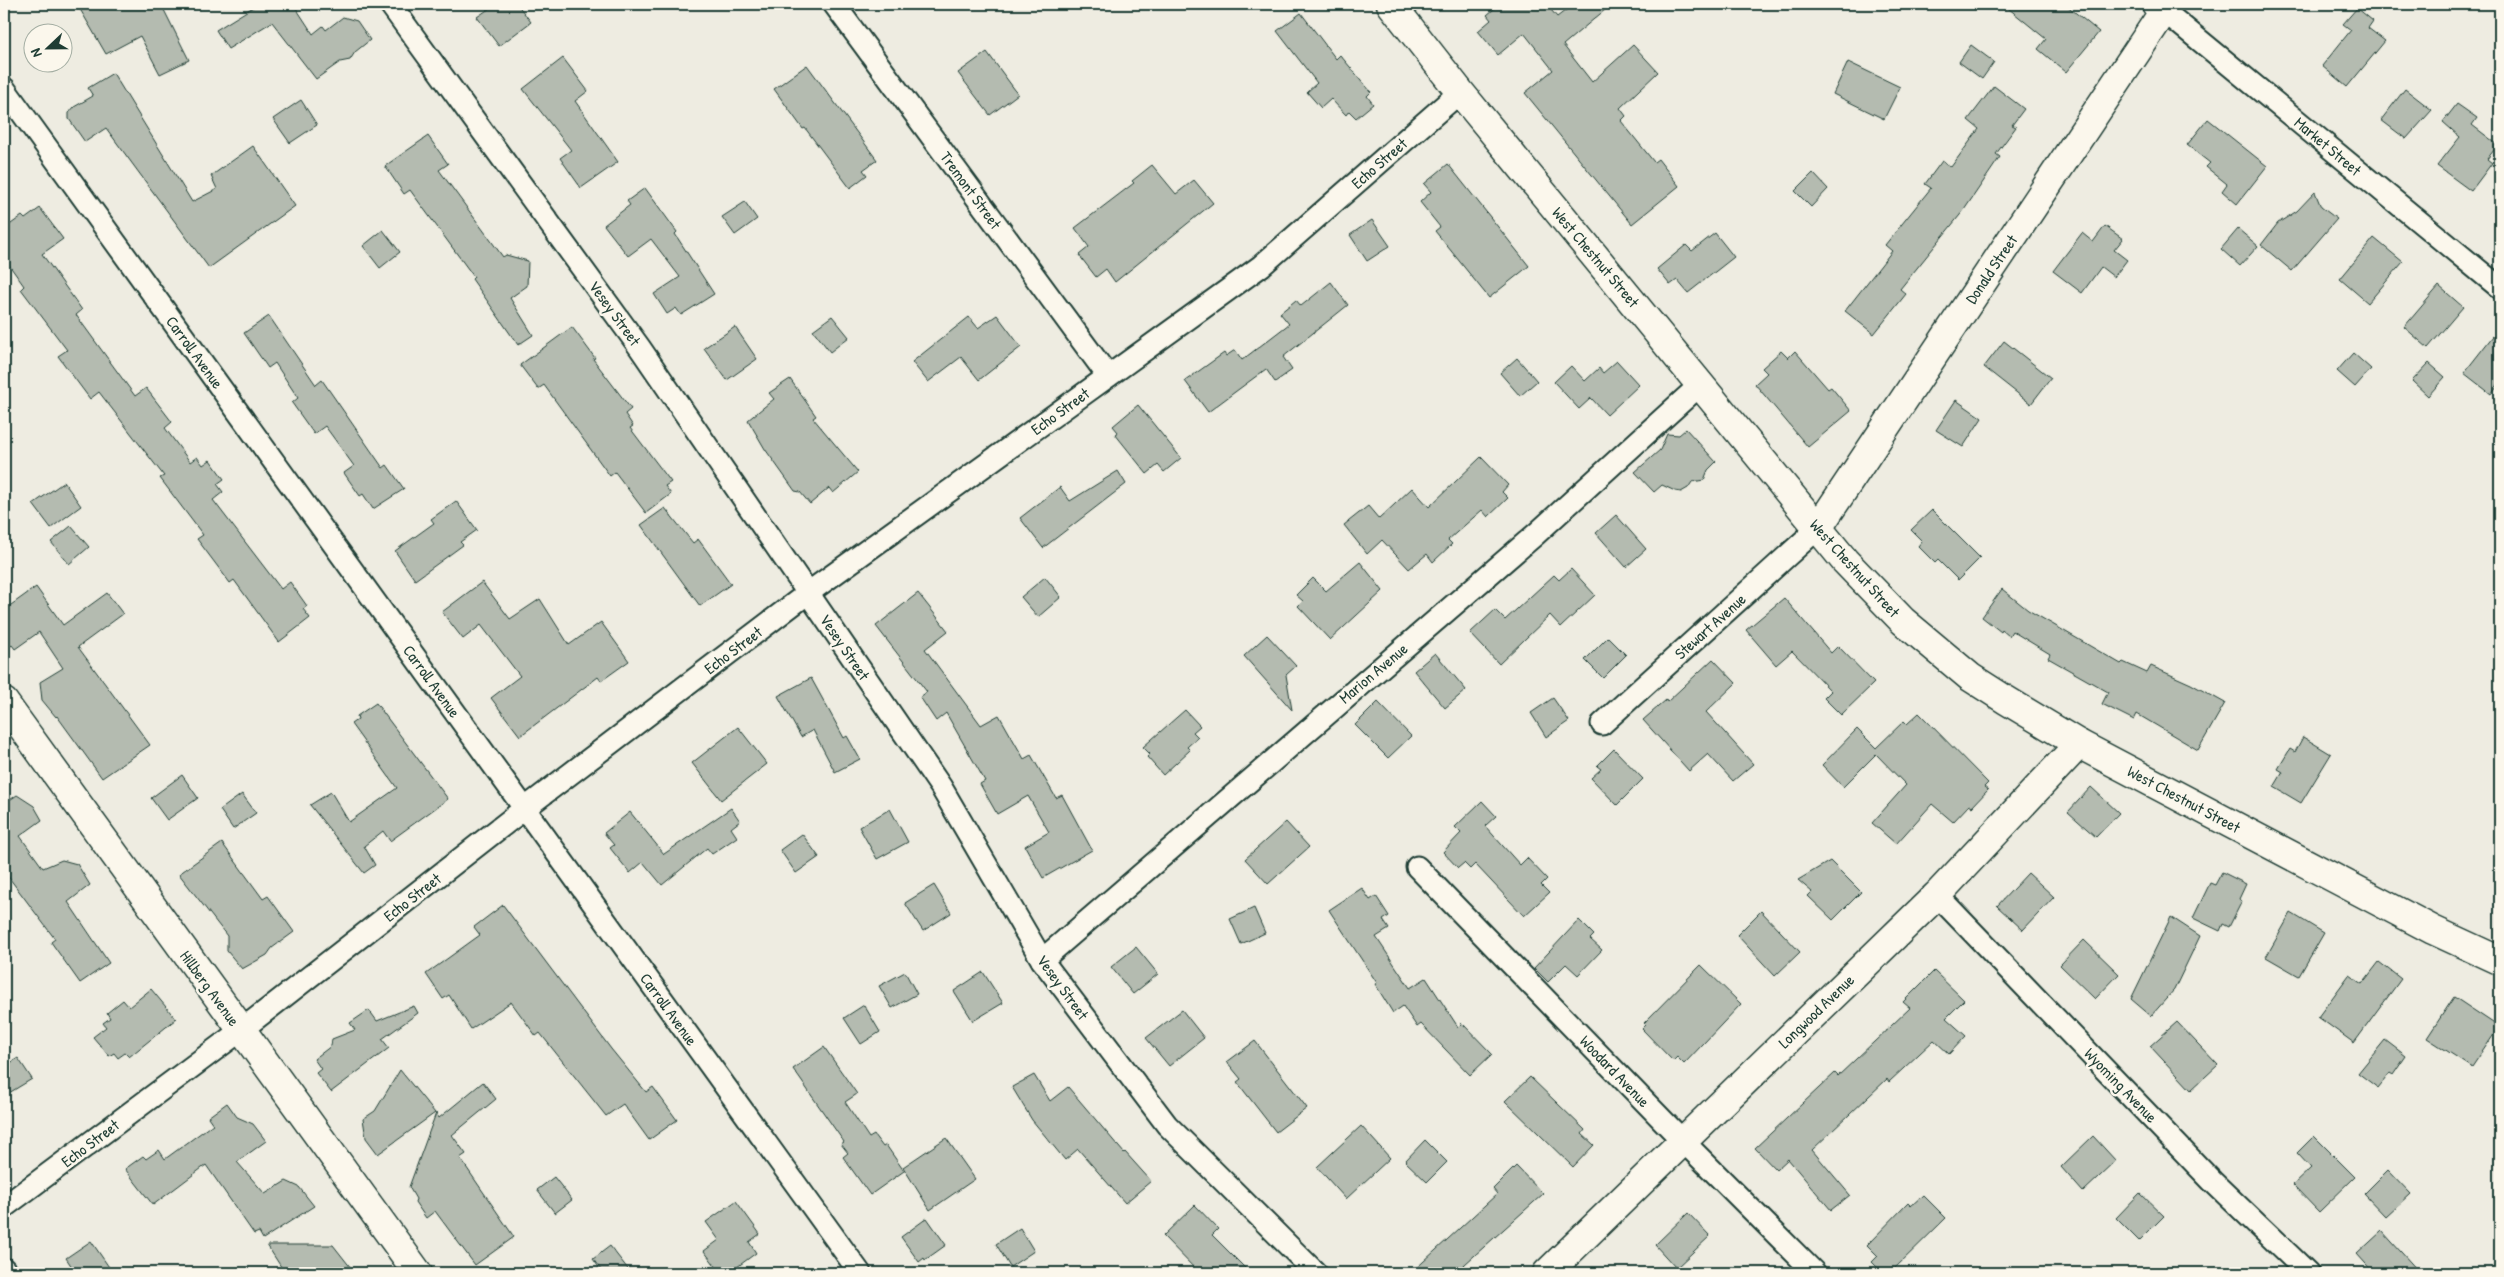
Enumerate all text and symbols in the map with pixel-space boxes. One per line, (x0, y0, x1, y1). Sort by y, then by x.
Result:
north arrow (22, 22, 72, 72)
text: N (25, 46, 46, 60)
street label: Market Street (2290, 111, 2367, 181)
street label: Echo Street (1346, 132, 1412, 193)
street label: Tremont Street (935, 147, 1007, 234)
street label: West Chestnut Street (1547, 202, 1645, 312)
street label: Donald Street (1960, 230, 2022, 308)
street label: Vesey Street (584, 276, 646, 350)
street label: Carroll Avenue (161, 311, 229, 393)
street label: Echo Street (1026, 382, 1094, 440)
street label: West Chestnut Street (1805, 514, 1905, 622)
street label: Stewart Avenue (1670, 588, 1751, 664)
street label: Vesey Street (815, 610, 876, 685)
street label: Echo Street (699, 621, 767, 679)
street label: Marion Avenue (1334, 637, 1413, 708)
street label: Carroll Avenue (398, 640, 466, 722)
street label: West Chestnut Street (2124, 760, 2245, 838)
street label: Echo Street (379, 867, 446, 926)
street label: Hillberg Avenue (175, 946, 245, 1031)
street label: Vesey Street (1032, 950, 1094, 1024)
street label: Carroll Avenue (635, 968, 703, 1050)
street label: Longwood Avenue (1773, 969, 1859, 1053)
street label: Woodard Avenue (1575, 1030, 1655, 1112)
street label: Wyoming Avenue (2080, 1043, 2163, 1128)
street label: Echo Street (56, 1114, 124, 1172)

